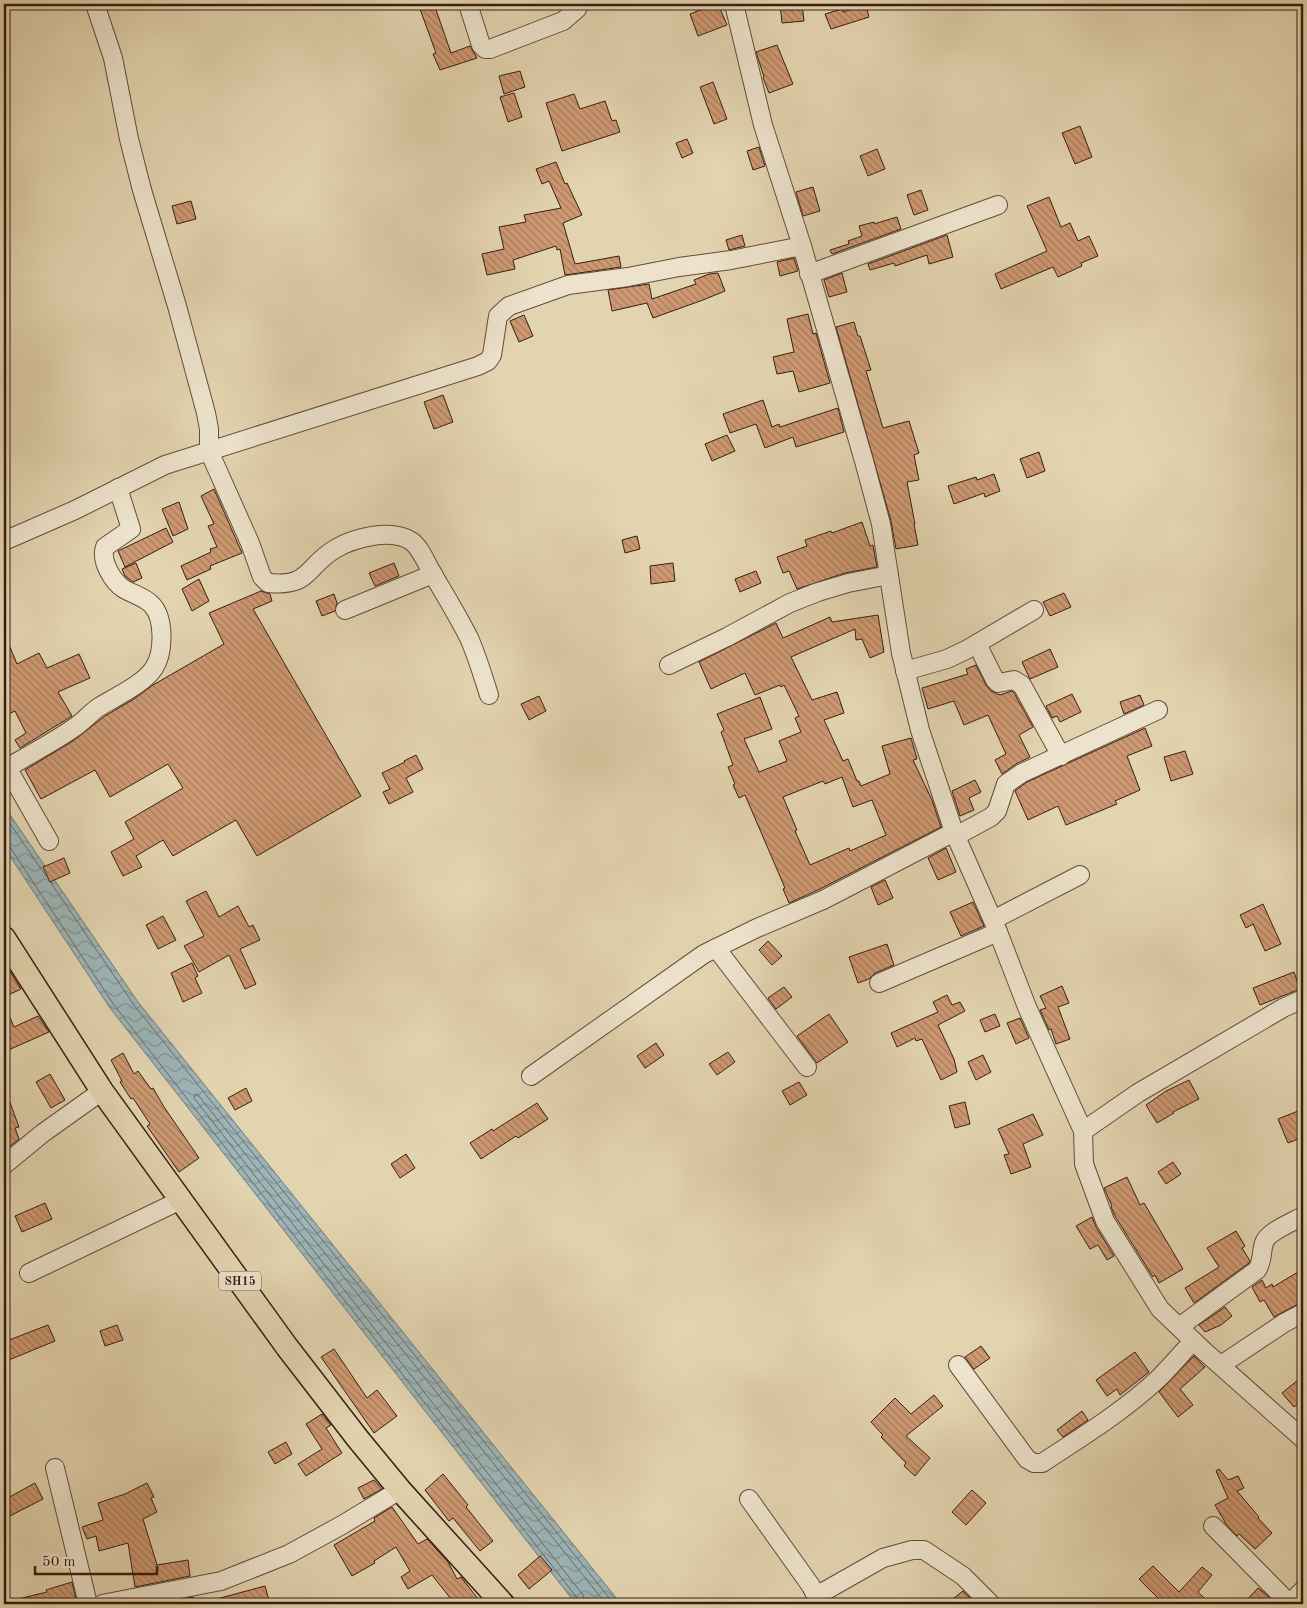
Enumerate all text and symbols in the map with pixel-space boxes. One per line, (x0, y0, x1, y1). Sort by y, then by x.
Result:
road number: SH15 (219, 1272, 261, 1290)
scale bar (35, 1543, 158, 1575)
text: 50 m (42, 1555, 76, 1570)

